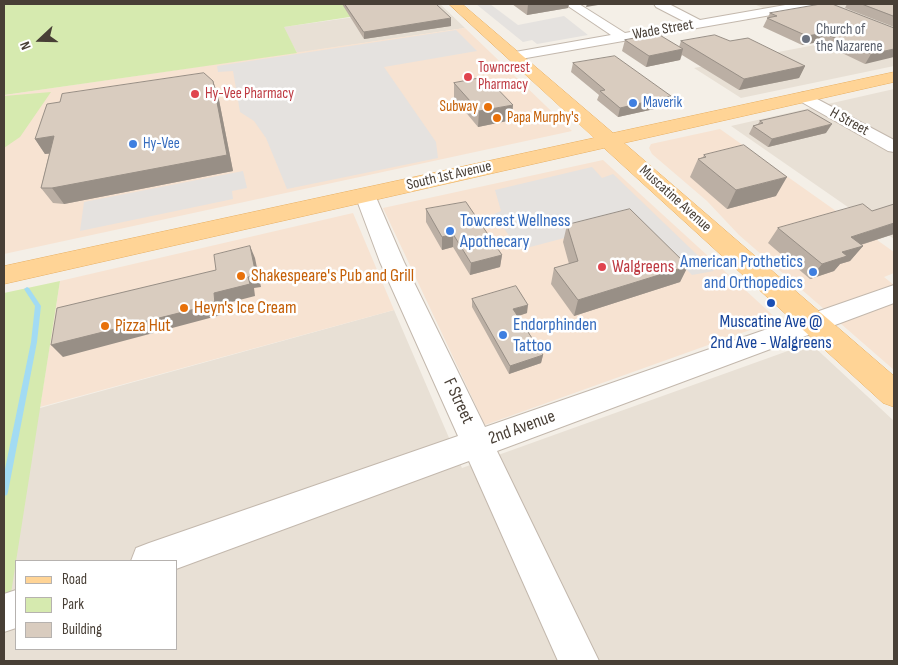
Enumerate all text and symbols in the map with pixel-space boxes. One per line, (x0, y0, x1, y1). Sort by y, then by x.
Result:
north arrow (15, 15, 65, 65)
street label: Wade Street (631, 16, 695, 44)
place label: Church of the Nazarene (816, 21, 883, 56)
marker: Church of the Nazarene (800, 33, 812, 45)
text: N (16, 39, 35, 52)
place label: Towncrest Pharmacy (478, 59, 530, 94)
marker: Towncrest Pharmacy (462, 71, 474, 83)
place label: Hy-Vee Pharmacy (205, 85, 294, 103)
marker: Hy-Vee Pharmacy (189, 88, 201, 100)
place label: Maverik (643, 94, 682, 112)
marker: Maverik (627, 97, 639, 109)
place label: Subway (439, 98, 478, 116)
marker: Subway (482, 101, 494, 113)
street label: H Street (826, 104, 872, 140)
place label: Papa Murphy's (507, 109, 579, 127)
marker: Papa Murphy's (491, 112, 503, 124)
place label: Hy-Vee (143, 135, 180, 153)
marker: Hy-Vee (127, 138, 139, 150)
street label: South 1st Avenue (405, 157, 493, 195)
street label: Muscatine Avenue (635, 162, 715, 236)
place label: Towcrest Wellness Apothecary (460, 210, 571, 252)
marker: Towcrest Wellness Apothecary (444, 225, 456, 237)
place label: American Prothetics and Orthopedics (680, 251, 803, 294)
place label: Walgreens (612, 256, 674, 278)
marker: Walgreens (596, 261, 608, 273)
place label: Shakespeare's Pub and Grill (251, 265, 414, 287)
marker: American Prothetics and Orthopedics (807, 266, 819, 278)
marker: Shakespeare's Pub and Grill (235, 270, 247, 282)
place label: Heyn's Ice Cream (194, 297, 297, 319)
marker: Muscatine Ave @ 2nd Ave - Walgreens (765, 297, 777, 309)
marker: Heyn's Ice Cream (178, 302, 190, 314)
place label: Muscatine Ave @ 2nd Ave - Walgreens (710, 311, 832, 354)
place label: Endorphinden Tattoo (513, 314, 597, 356)
place label: Pizza Hut (115, 315, 171, 337)
marker: Pizza Hut (99, 320, 111, 332)
marker: Endorphinden Tattoo (497, 329, 509, 341)
street label: F Street (438, 375, 478, 427)
street label: 2nd Avenue (486, 406, 558, 450)
legend (15, 560, 178, 650)
text: Road (62, 570, 87, 589)
text: Park (62, 595, 84, 614)
text: Building (62, 620, 102, 639)

